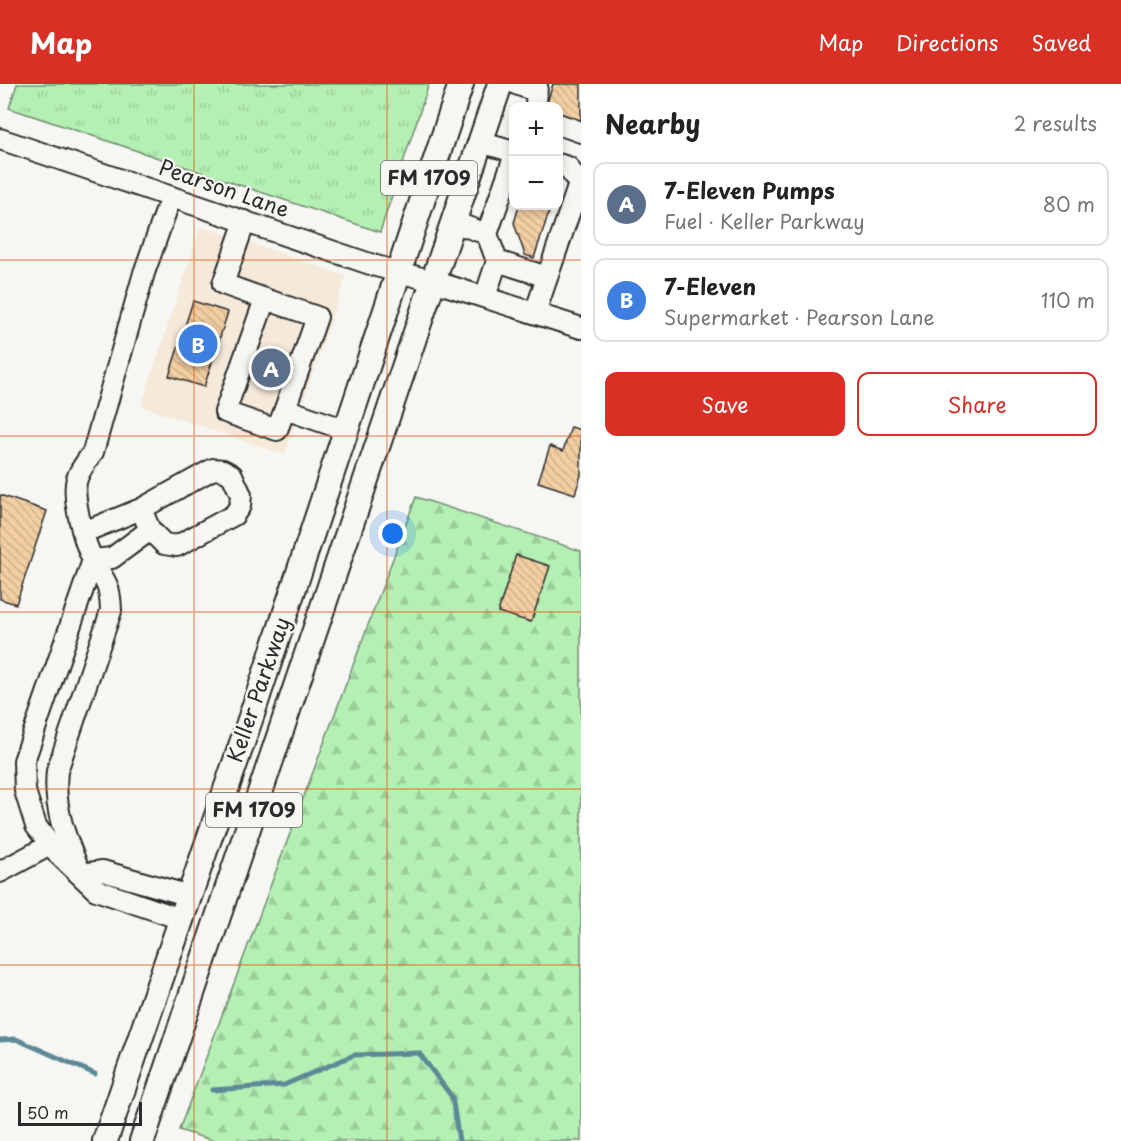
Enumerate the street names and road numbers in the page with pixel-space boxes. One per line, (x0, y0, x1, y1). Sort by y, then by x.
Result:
street label: Pearson Lane (155, 150, 294, 224)
road number: FM 1709 (381, 161, 477, 195)
street label: Keller Parkway (217, 612, 297, 766)
road number: FM 1709 (206, 793, 302, 827)

